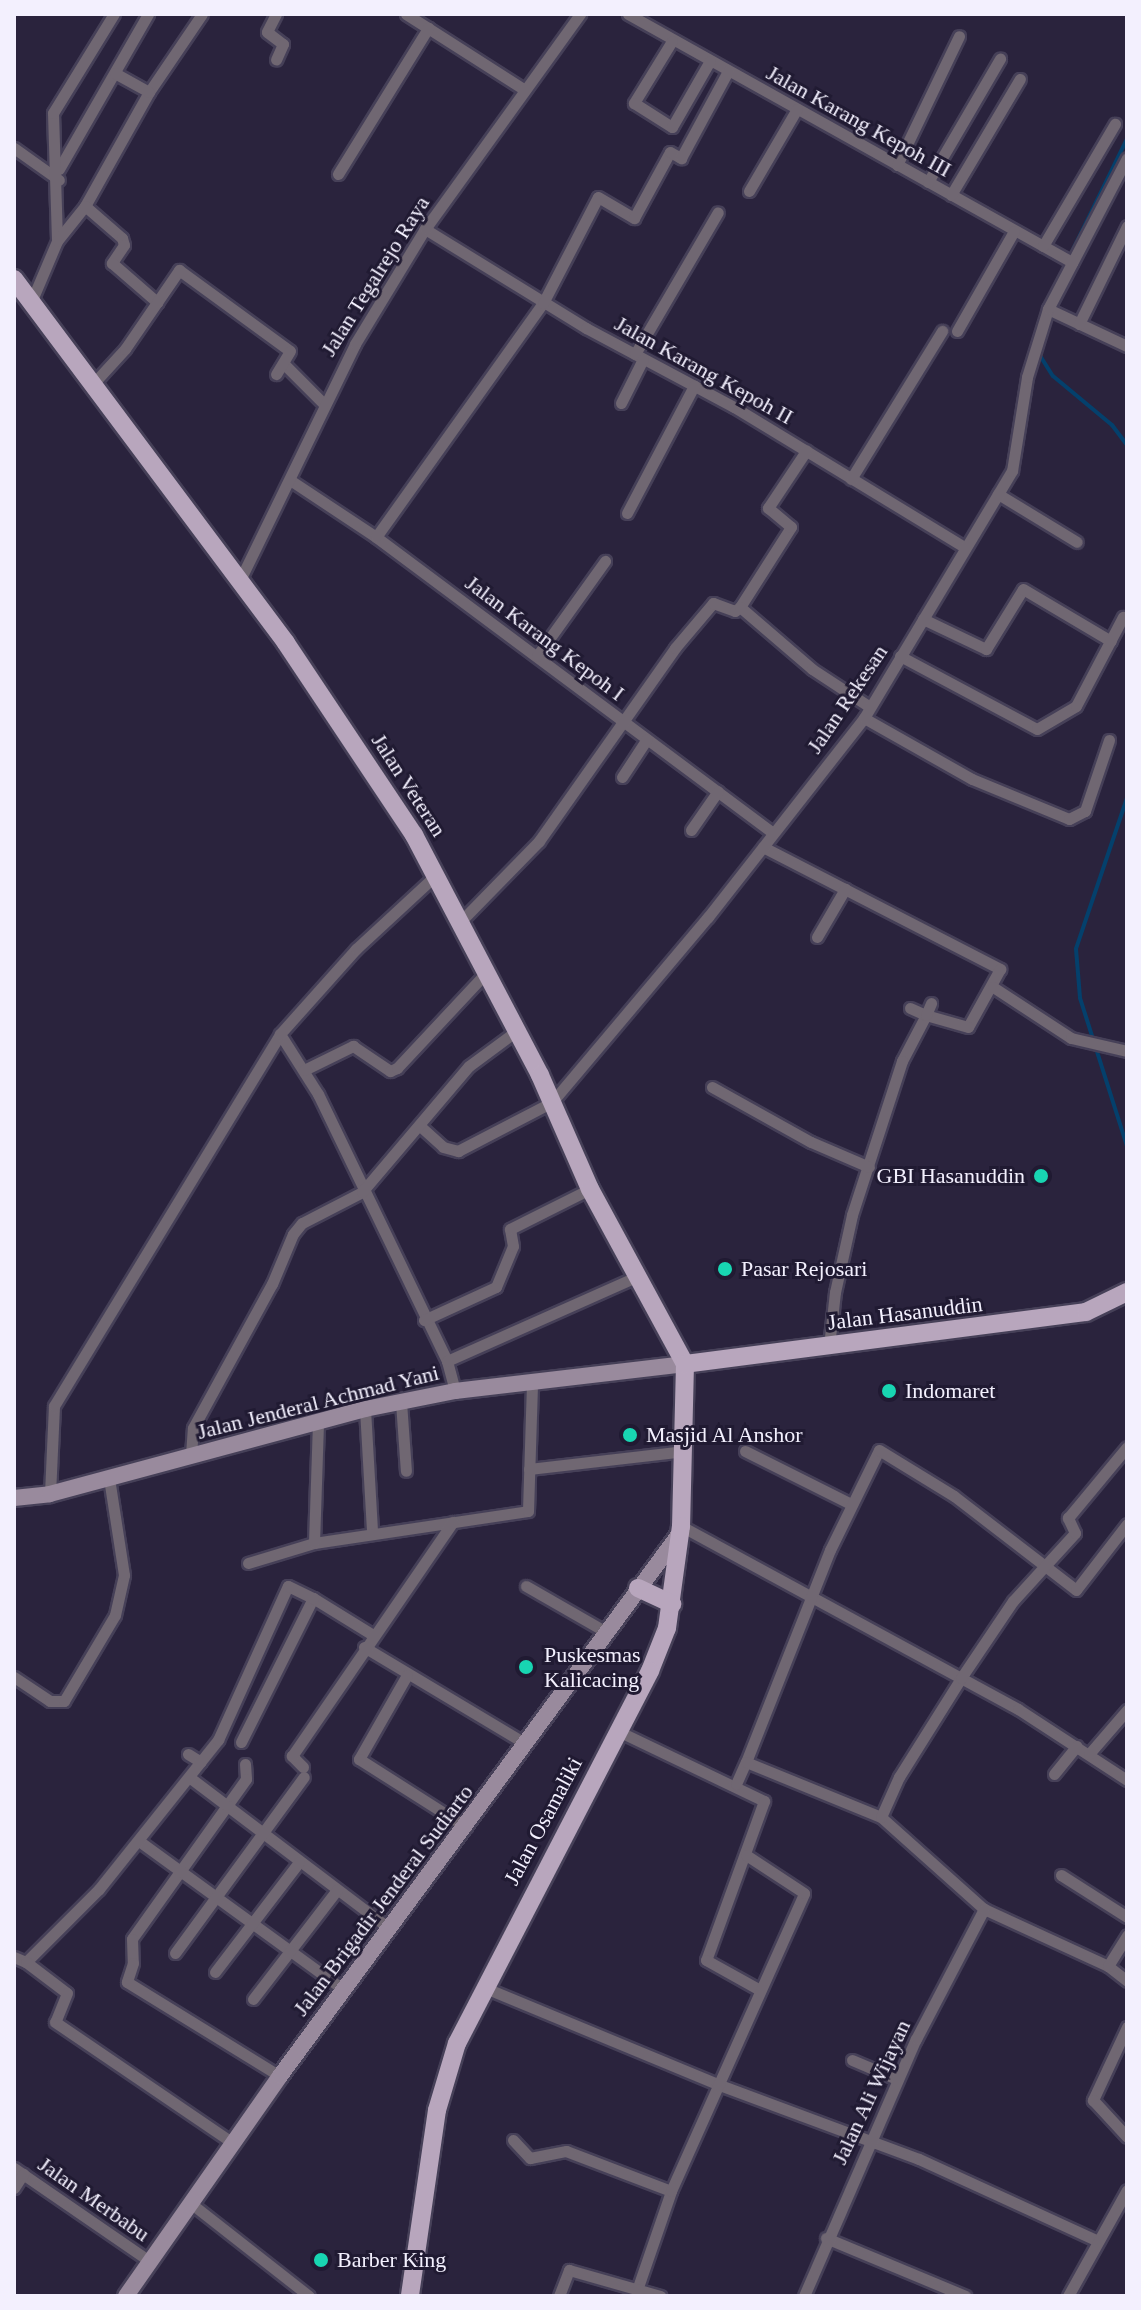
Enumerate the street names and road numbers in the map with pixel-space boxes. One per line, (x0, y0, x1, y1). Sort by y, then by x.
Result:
street label: Jalan Karang Kepoh III (762, 59, 956, 183)
street label: Jalan Tegalrejo Raya (315, 191, 435, 361)
street label: Jalan Karang Kepoh II (610, 310, 798, 430)
street label: Jalan Karang Kepoh I (460, 570, 630, 706)
street label: Jalan Rekesan (801, 640, 893, 758)
street label: Jalan Veteran (366, 728, 452, 842)
street label: Jalan Hasanuddin (826, 1290, 984, 1336)
street label: Jalan Jenderal Achmad Yani (193, 1359, 443, 1445)
street label: Jalan Osamaliki (498, 1752, 588, 1890)
street label: Jalan Brigadir Jenderal Sudiarto (287, 1779, 479, 2021)
street label: Jalan Ali Wijayan (826, 2015, 916, 2169)
street label: Jalan Merbabu (33, 2151, 155, 2247)

